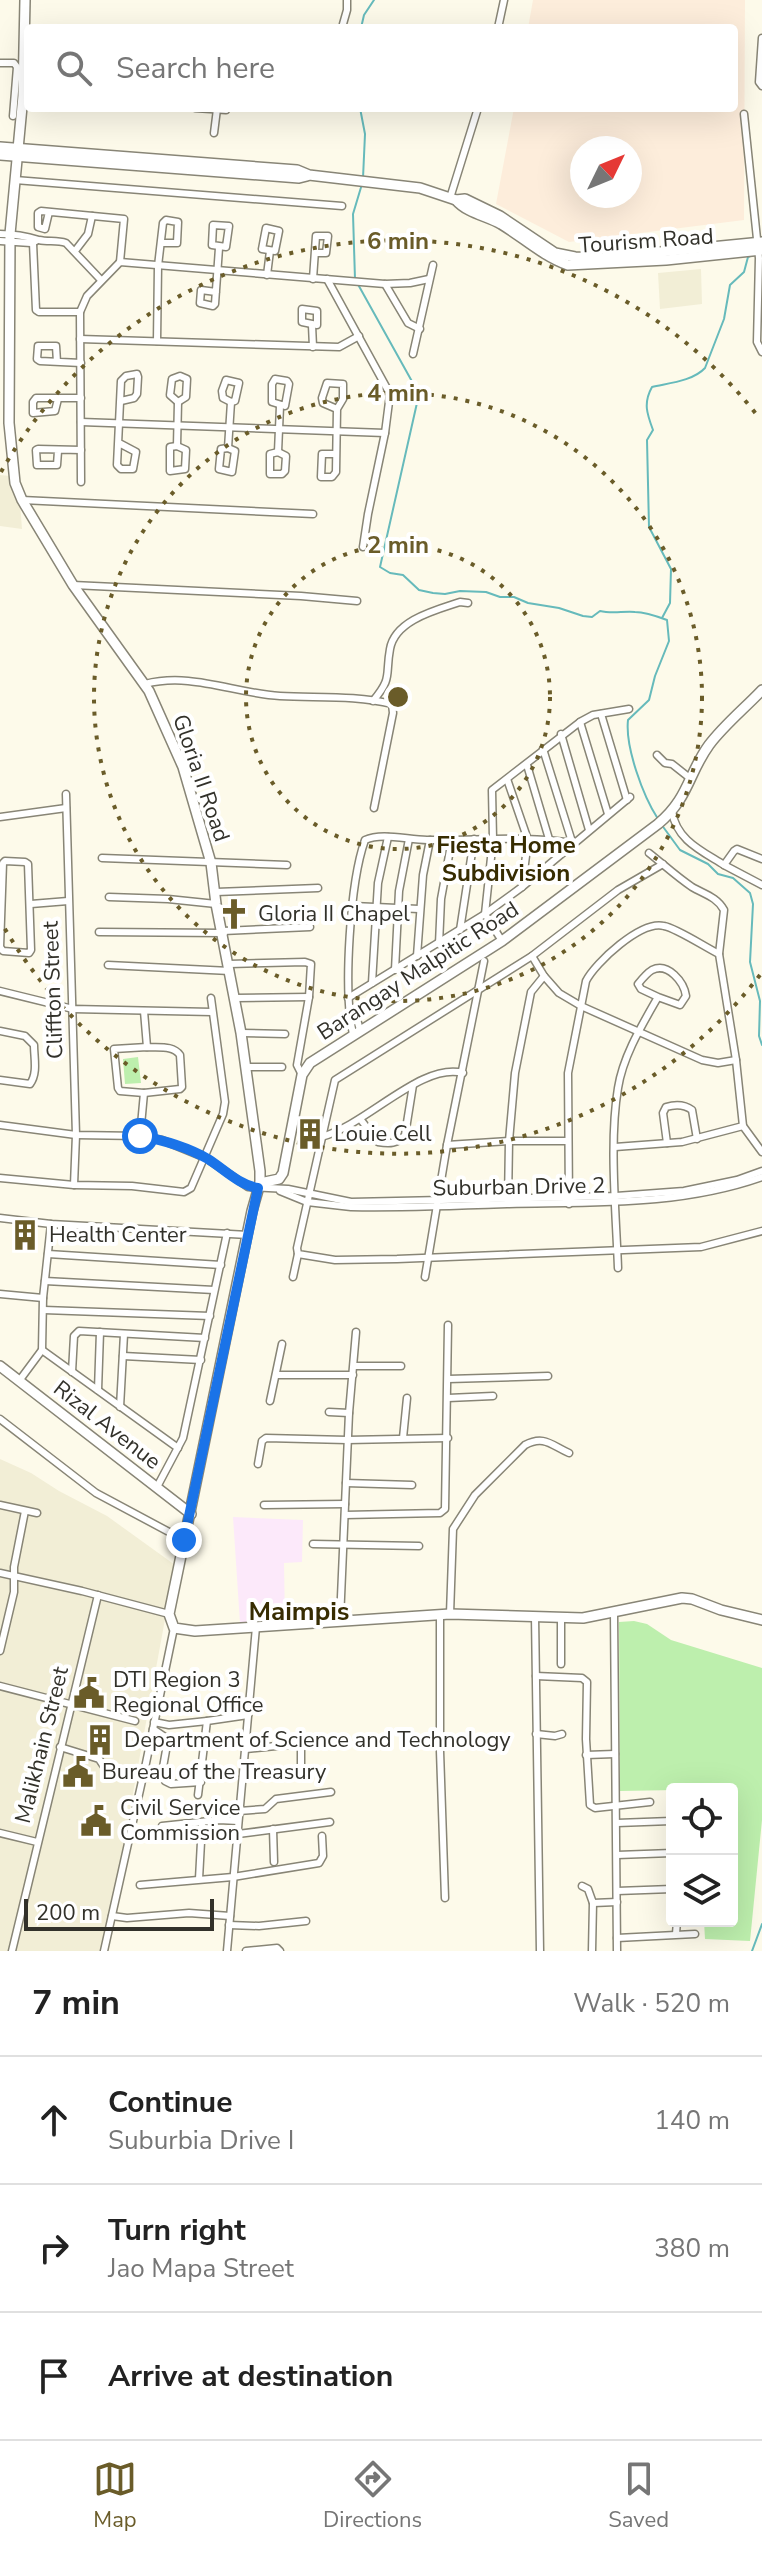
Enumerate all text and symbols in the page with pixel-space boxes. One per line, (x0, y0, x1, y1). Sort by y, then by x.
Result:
search box (24, 24, 738, 112)
icon: search (52, 46, 96, 90)
text: Search here (116, 48, 275, 89)
north arrow (570, 136, 642, 208)
street label: Tourism Road (577, 221, 715, 261)
text: 6 min (367, 225, 429, 257)
text: 4 min (367, 377, 429, 409)
text: 2 min (367, 529, 429, 561)
centre of rings (384, 683, 412, 711)
street label: Gloria II Road (165, 710, 237, 846)
district label: Fiesta Home Subdivision (436, 829, 576, 889)
street label: Barangay Malpitic Road (311, 895, 525, 1047)
church icon: Gloria II Chapel (217, 897, 251, 931)
place label: Gloria II Chapel (258, 899, 410, 929)
street label: Cliffton Street (36, 920, 70, 1060)
building icon: Louie Cell (293, 1117, 327, 1151)
route start (122, 1118, 158, 1154)
place label: Louie Cell (334, 1119, 432, 1149)
street label: Suburban Drive 2 (432, 1170, 606, 1204)
building icon: Health Center (8, 1218, 42, 1252)
place label: Health Center (49, 1220, 187, 1250)
street label: Rizal Avenue (47, 1374, 167, 1476)
route end (166, 1522, 202, 1558)
district label: Maimpis (248, 1594, 350, 1629)
street label: Malikhain Street (8, 1663, 76, 1827)
place label: DTI Region 3 Regional Office (113, 1665, 264, 1720)
public building icon: DTI Region 3 Regional Office (72, 1676, 106, 1710)
building icon: Department of Science and Technology (83, 1723, 117, 1757)
place label: Department of Science and Technology (124, 1725, 511, 1755)
public building icon: Bureau of the Treasury (61, 1755, 95, 1789)
place label: Bureau of the Treasury (102, 1757, 327, 1787)
map controls (666, 1783, 738, 1927)
button: locate (666, 1783, 738, 1855)
place label: Civil Service Commission (120, 1793, 240, 1848)
public building icon: Civil Service Commission (79, 1804, 113, 1838)
button: layers (666, 1855, 738, 1927)
scale bar (24, 1895, 214, 1931)
text: 200 m (36, 1898, 100, 1928)
text: 7 min (32, 1980, 120, 2026)
text: Walk · 520 m (573, 1986, 730, 2021)
text: Continue (108, 2082, 233, 2123)
icon: ahead (32, 2098, 76, 2142)
text: 140 m (654, 2103, 730, 2138)
text: Suburbia Drive I (108, 2123, 294, 2158)
text: Turn right (108, 2210, 246, 2251)
icon: right (32, 2226, 76, 2270)
text: 380 m (654, 2231, 730, 2266)
text: Jao Mapa Street (108, 2251, 294, 2286)
icon: arrive (32, 2354, 76, 2398)
text: Arrive at destination (108, 2356, 393, 2397)
tab: Map (93, 2457, 137, 2535)
tab: Directions (323, 2457, 422, 2535)
tab: Saved (608, 2457, 669, 2535)

